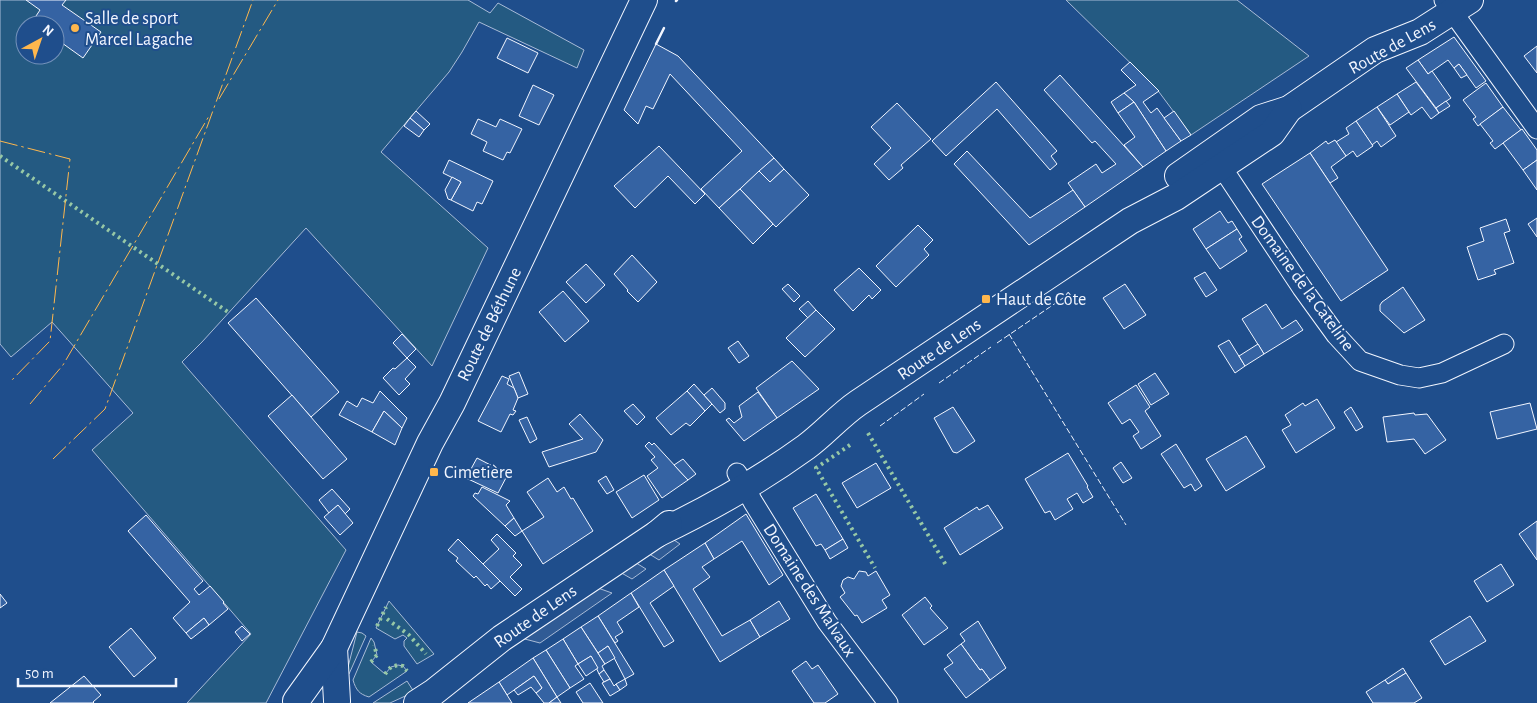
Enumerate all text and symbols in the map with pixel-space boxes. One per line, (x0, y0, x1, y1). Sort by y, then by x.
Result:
place label: Salle de sport Marcel Lagache (85, 10, 193, 49)
north arrow (15, 15, 65, 65)
street label: Route de Lens (1346, 16, 1439, 78)
text: N (39, 22, 56, 39)
marker: Salle de sport Marcel Lagache (69, 22, 81, 34)
street label: Domaine de la Cateline (1247, 213, 1357, 354)
street label: Route de Béthune (455, 265, 525, 384)
place label: Haut de Côte (996, 291, 1086, 309)
marker: Haut de Côte (980, 293, 992, 305)
street label: Route de Lens (895, 315, 984, 384)
place label: Cimetière (444, 464, 513, 482)
marker: Cimetière (428, 466, 440, 478)
street label: Domaine des Malvaux (760, 521, 859, 660)
street label: Route de Lens (491, 582, 580, 652)
scale bar (18, 656, 175, 688)
text: 50 m (25, 666, 54, 681)

